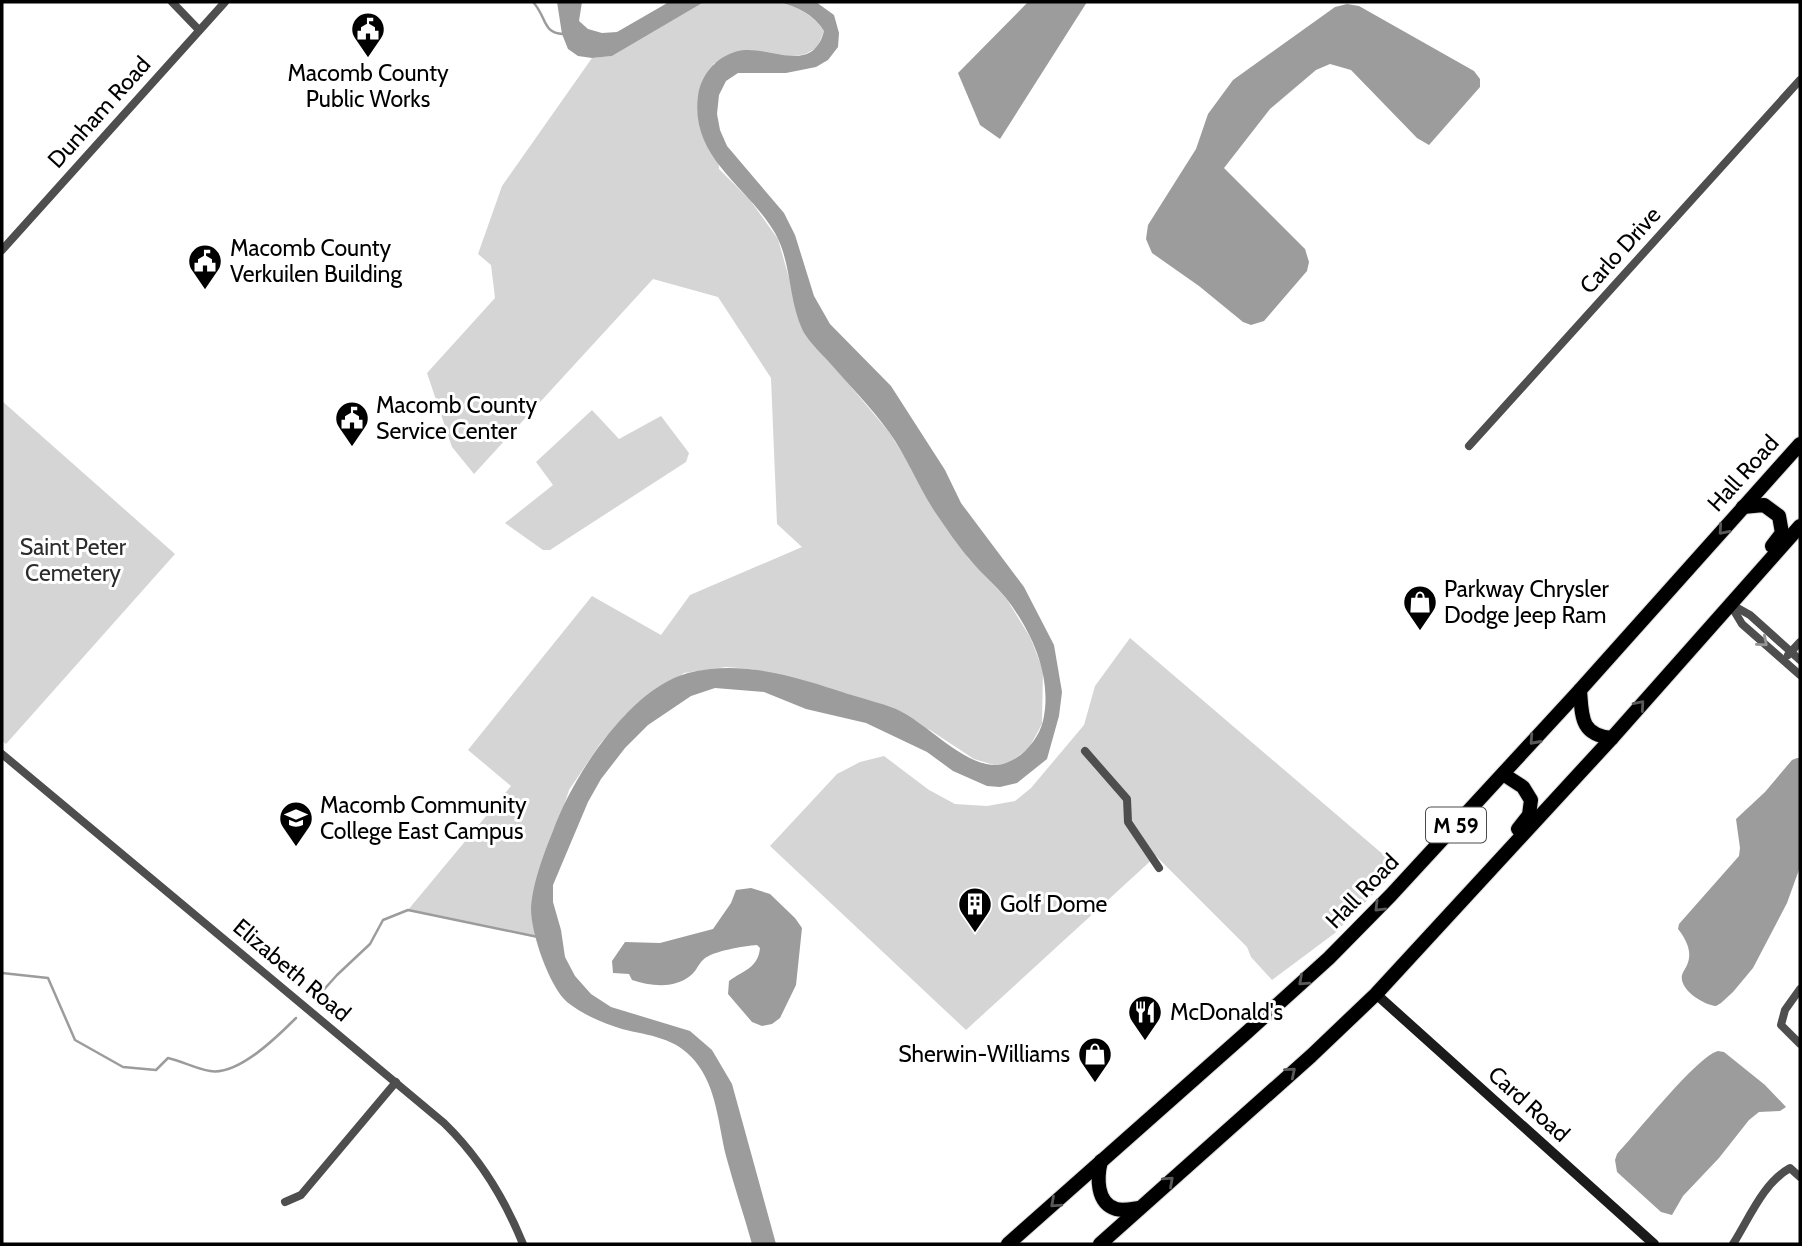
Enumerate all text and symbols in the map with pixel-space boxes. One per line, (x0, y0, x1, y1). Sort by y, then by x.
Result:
public building icon: Macomb County Public Works (349, 10, 387, 59)
street label: Dunham Road (42, 51, 156, 173)
place label: Macomb County Public Works (287, 59, 449, 113)
street label: Carlo Drive (1574, 201, 1666, 299)
place label: Macomb County Verkuilen Building (230, 234, 402, 288)
public building icon: Macomb County Verkuilen Building (186, 242, 224, 291)
place label: Macomb County Service Center (376, 391, 538, 445)
public building icon: Macomb County Service Center (333, 399, 371, 448)
street label: Hall Road (1701, 429, 1785, 517)
one-way arrow (1719, 522, 1731, 535)
park label: Saint Peter Cemetery (20, 533, 127, 587)
place label: Parkway Chrysler Dodge Jeep Ram (1444, 575, 1609, 629)
shop icon: Parkway Chrysler Dodge Jeep Ram (1401, 583, 1439, 632)
one-way arrow (1754, 634, 1767, 646)
one-way arrow (1632, 701, 1644, 714)
one-way arrow (1530, 732, 1542, 745)
place label: Macomb Community College East Campus (320, 791, 527, 845)
school or university icon: Macomb Community College East Campus (277, 799, 315, 848)
road number: M 59 (1426, 808, 1486, 842)
street label: Hall Road (1320, 848, 1404, 934)
building icon: Golf Dome (956, 885, 994, 934)
place label: Golf Dome (1000, 890, 1108, 918)
one-way arrow (1375, 898, 1388, 911)
street label: Elizabeth Road (228, 913, 356, 1027)
one-way arrow (1298, 973, 1311, 986)
restaurant icon: McDonald's (1126, 993, 1164, 1042)
place label: McDonald's (1170, 998, 1283, 1026)
shop icon: Sherwin-Williams (1076, 1035, 1114, 1084)
place label: Sherwin-Williams (898, 1040, 1070, 1068)
street label: Card Road (1482, 1060, 1576, 1148)
one-way arrow (1284, 1068, 1296, 1081)
one-way arrow (1160, 1177, 1173, 1190)
one-way arrow (1050, 1195, 1063, 1207)

